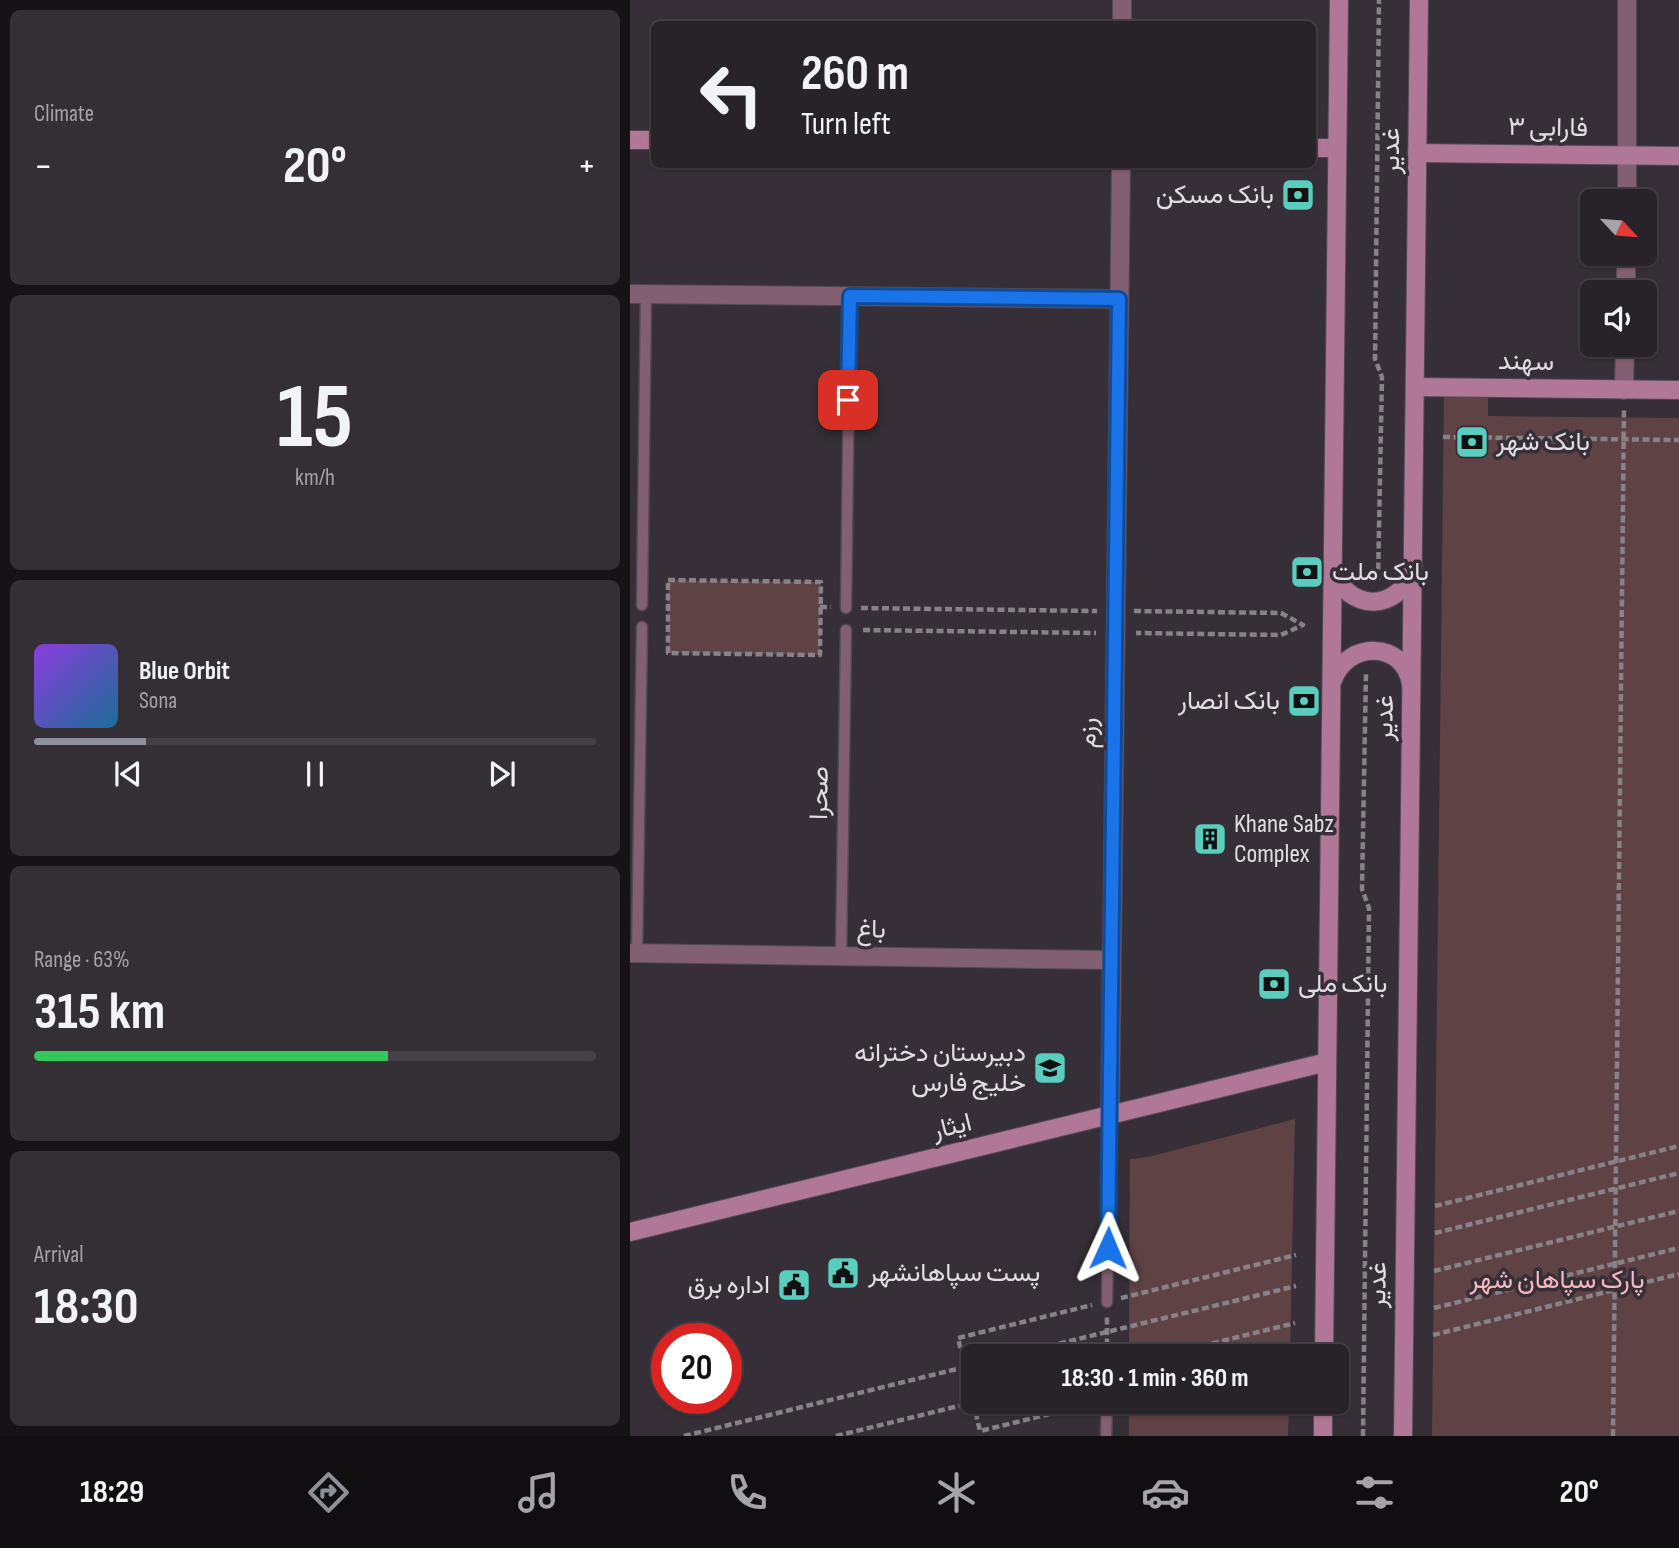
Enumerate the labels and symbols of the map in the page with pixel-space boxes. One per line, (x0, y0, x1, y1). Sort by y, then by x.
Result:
street label: فارابی ۳ (1508, 112, 1588, 144)
street label: غدیر (1376, 128, 1407, 175)
bank icon: بانک مسکن (1279, 176, 1317, 214)
place label: بانک مسکن (1156, 180, 1274, 211)
north arrow (1580, 189, 1657, 266)
street label: سهند (1498, 346, 1554, 378)
pin (818, 370, 878, 430)
bank icon: بانک شهر (1453, 423, 1491, 461)
place label: بانک شهر (1495, 427, 1590, 458)
bank icon: بانک ملت (1288, 553, 1326, 591)
place label: بانک ملت (1332, 557, 1429, 588)
bank icon: بانک انصار (1285, 682, 1323, 720)
place label: بانک انصار (1177, 686, 1280, 717)
street label: غدیر (1369, 695, 1401, 742)
street label: رزم (1072, 717, 1104, 749)
street label: صحرا (804, 766, 836, 820)
place label: Khane Sabz Complex (1234, 809, 1334, 870)
building icon: Khane Sabz Complex (1191, 820, 1229, 858)
street label: باغ (856, 914, 886, 947)
bank icon: بانک ملی (1255, 965, 1293, 1003)
place label: بانک ملی (1298, 969, 1388, 1000)
place label: دبیرستان دخترانه خلیج فارس (854, 1038, 1026, 1100)
school or university icon: دبیرستان دخترانه خلیج فارس (1031, 1049, 1069, 1087)
street label: ایثار (928, 1107, 975, 1147)
position arrow (1071, 1211, 1145, 1285)
public building icon: پست سپاهانشهر (824, 1254, 862, 1292)
place label: پست سپاهانشهر (867, 1258, 1040, 1290)
street label: غدیر (1362, 1262, 1394, 1309)
park label: پارک سپاهان شهر (1468, 1265, 1645, 1297)
public building icon: اداره برق (775, 1266, 813, 1304)
place label: اداره برق (687, 1270, 770, 1301)
speed limit sign: 20 (651, 1323, 742, 1414)

